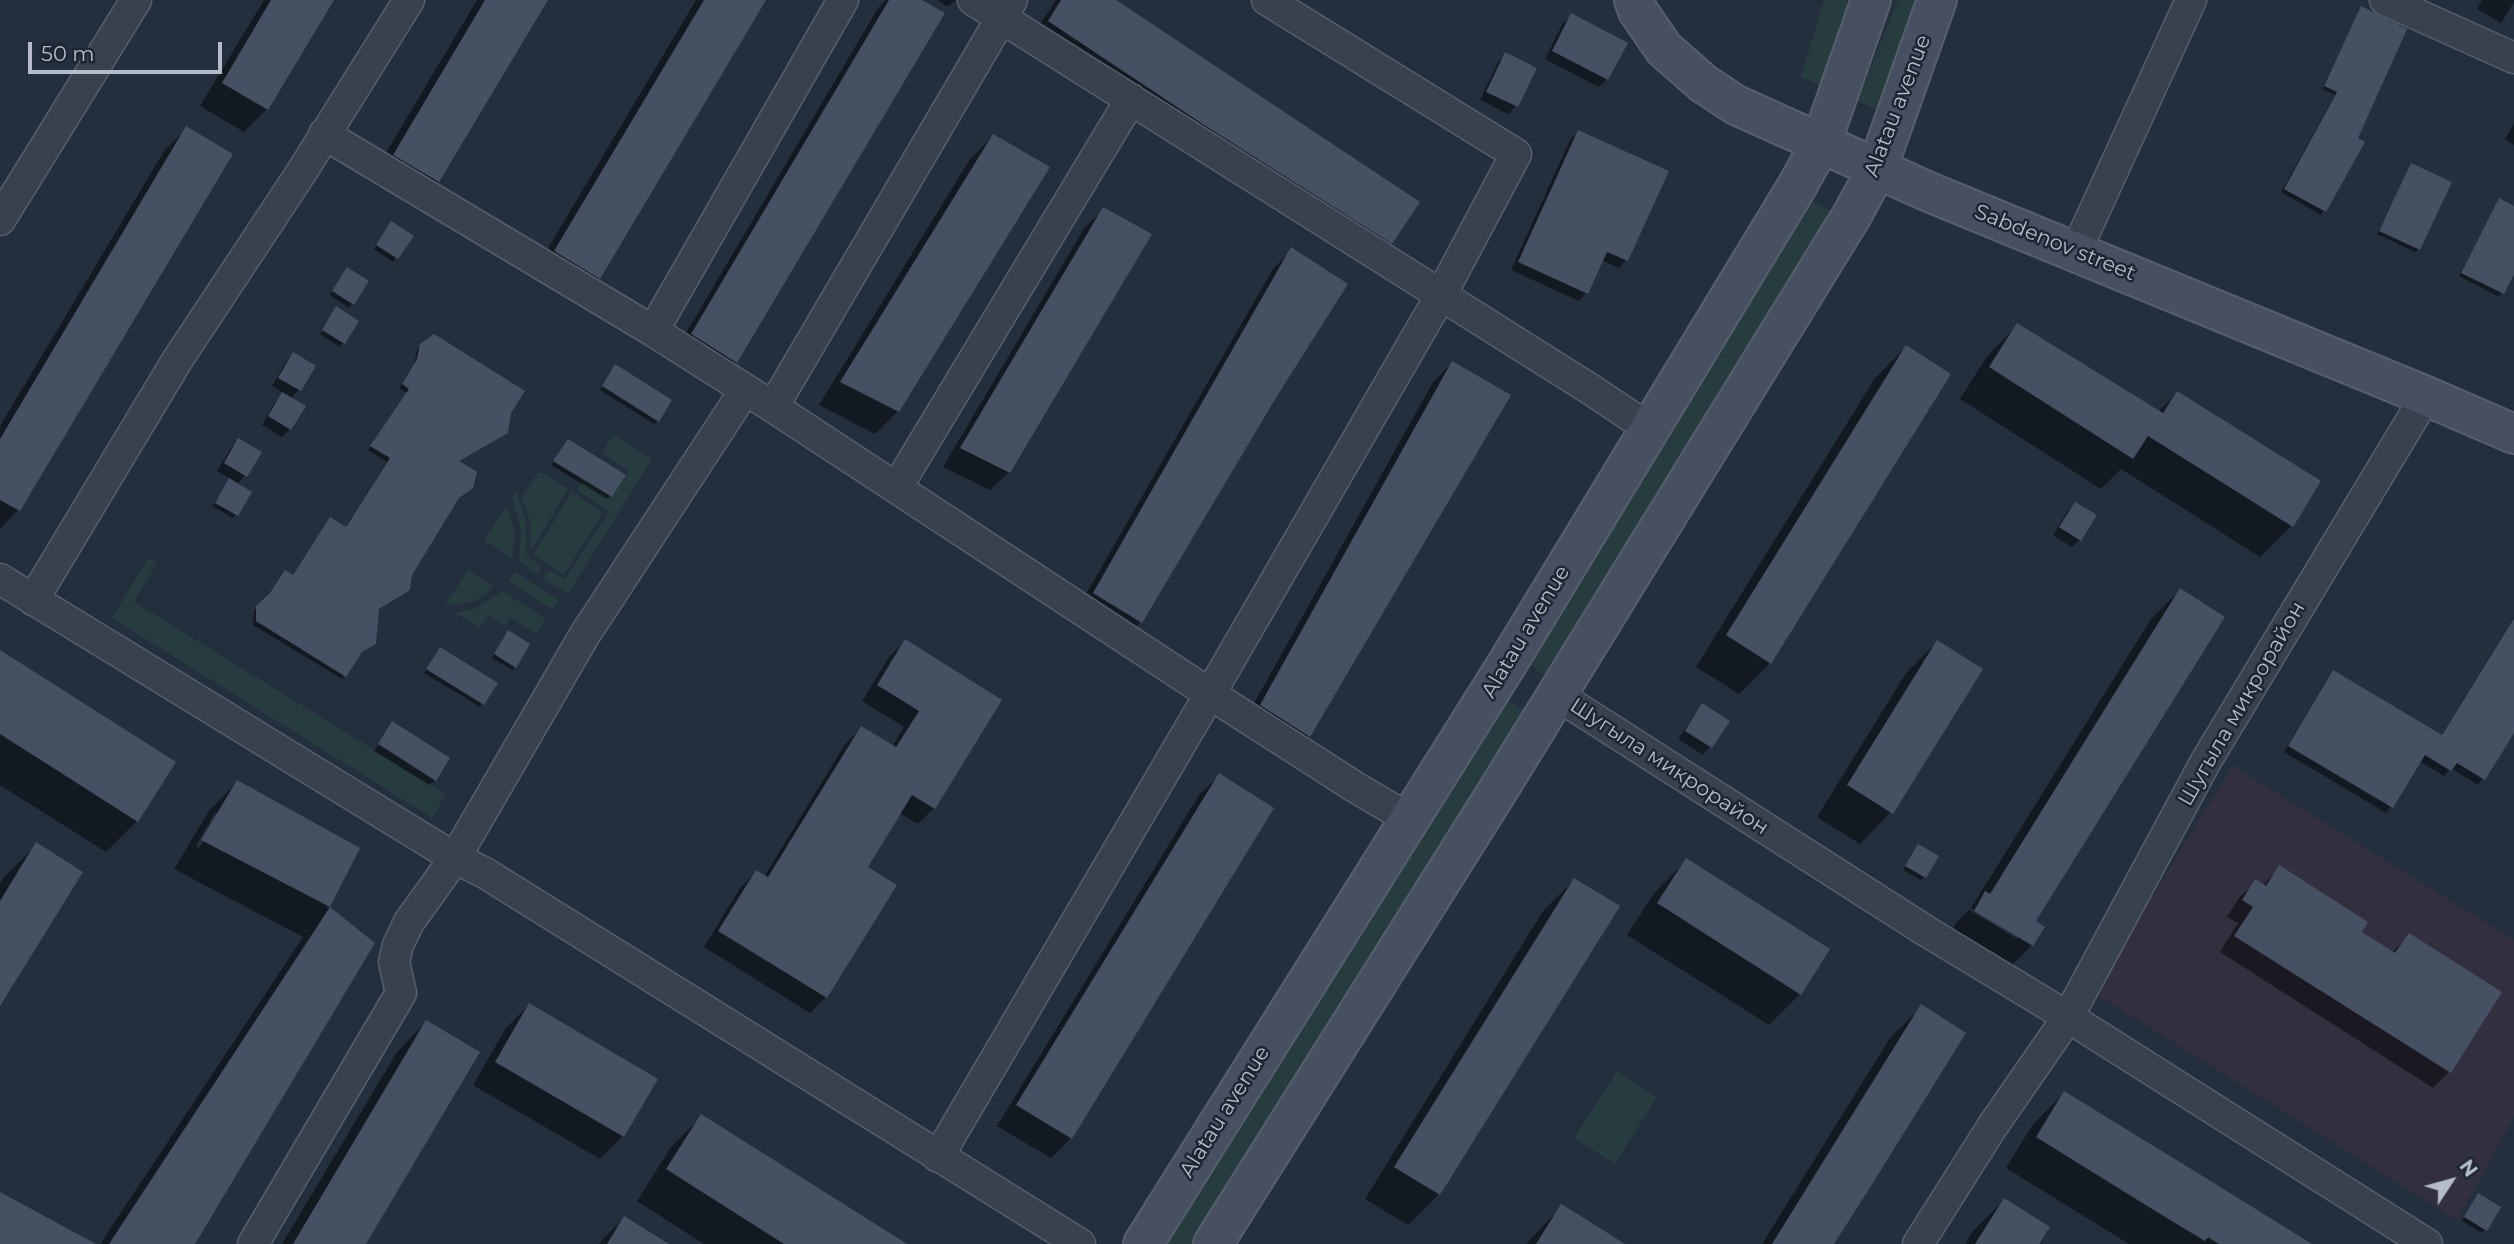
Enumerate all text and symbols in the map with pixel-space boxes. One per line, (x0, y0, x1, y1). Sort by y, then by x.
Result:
scale bar (32, 28, 226, 72)
street label: Alatau avenue (1859, 31, 1937, 181)
text: 50 m (41, 41, 95, 66)
street label: Sabdenov street (1971, 199, 2139, 287)
street label: Alatau avenue (1477, 561, 1575, 703)
street label: Шугыла микрорайон (2173, 597, 2311, 811)
street label: Шугыла микрорайон (1565, 693, 1773, 841)
street label: Alatau avenue (1175, 1042, 1275, 1182)
north arrow (2416, 1146, 2486, 1216)
text: N (2455, 1155, 2482, 1181)

